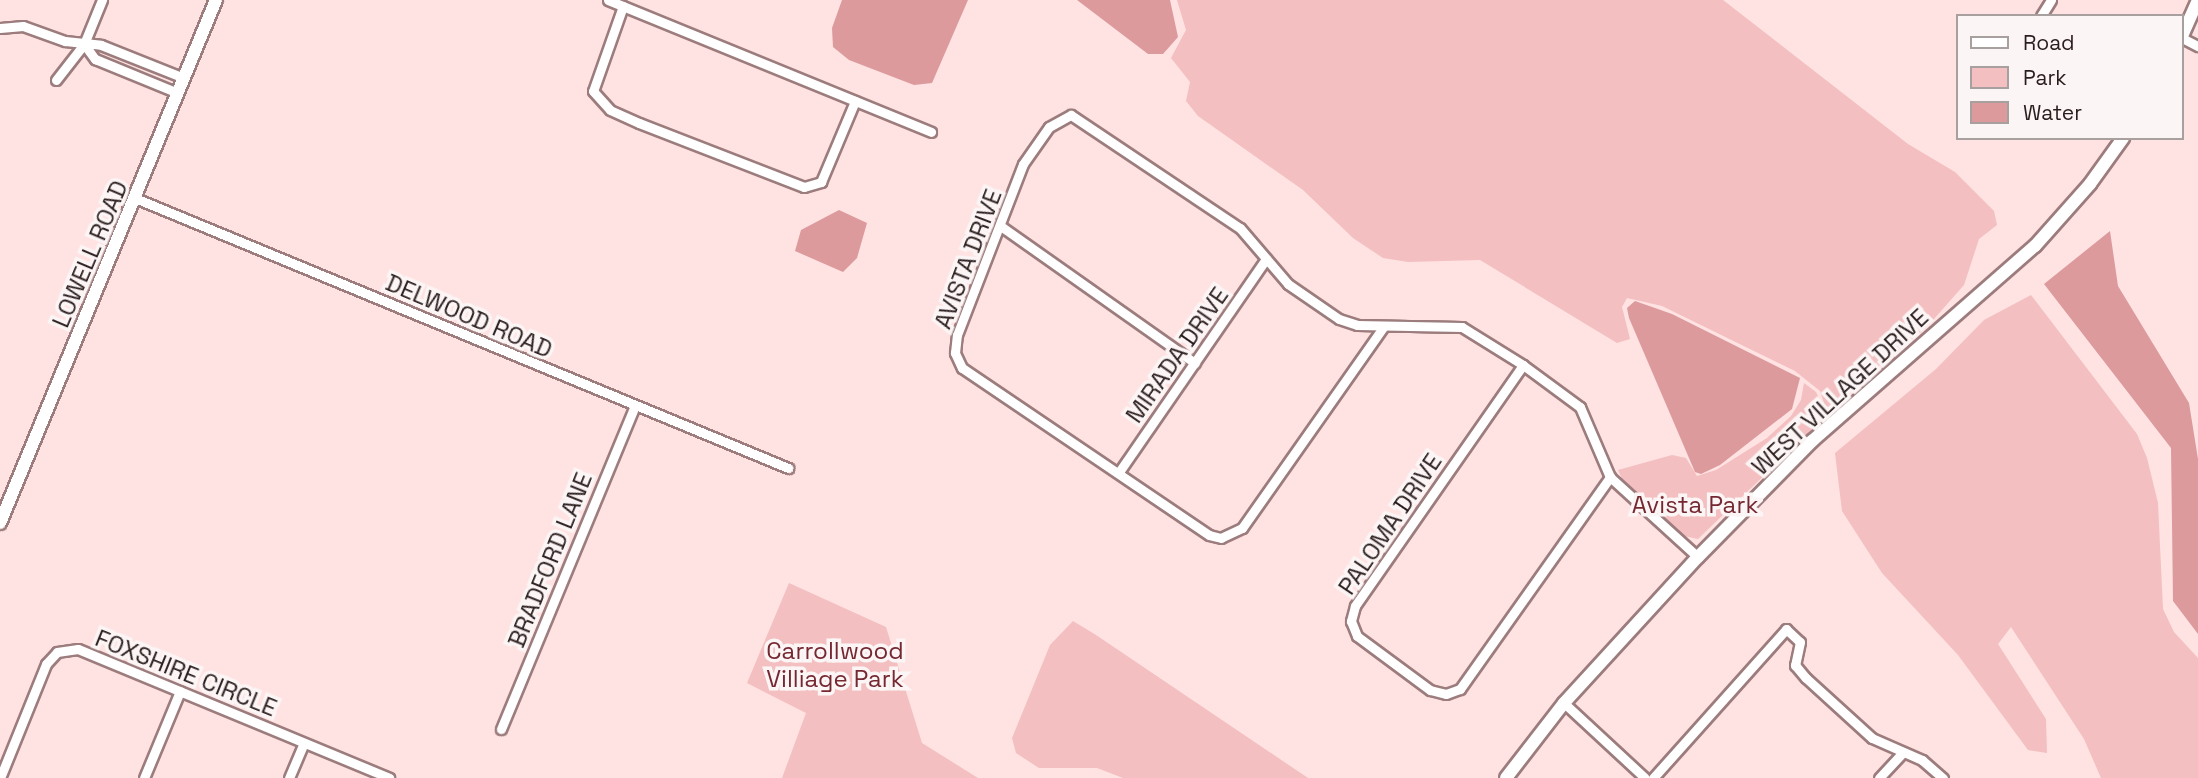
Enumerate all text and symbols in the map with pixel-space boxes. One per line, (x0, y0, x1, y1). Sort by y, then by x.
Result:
legend (1956, 14, 2184, 140)
text: Road (2023, 29, 2075, 56)
text: Park (2023, 64, 2067, 91)
text: Water (2023, 99, 2082, 126)
street label: LOWELL ROAD (46, 176, 134, 332)
street label: AVISTA DRIVE (928, 185, 1008, 333)
street label: DELWOOD ROAD (381, 268, 557, 364)
street label: MIRADA DRIVE (1120, 282, 1234, 428)
street label: WEST VILLAGE DRIVE (1746, 303, 1934, 481)
street label: PALOMA DRIVE (1332, 448, 1448, 600)
street label: BRADFORD LANE (502, 468, 598, 652)
park label: Avista Park (1632, 491, 1758, 519)
street label: FOXSHIRE CIRCLE (91, 623, 281, 723)
park label: Carrollwood Villiage Park (766, 637, 904, 693)

